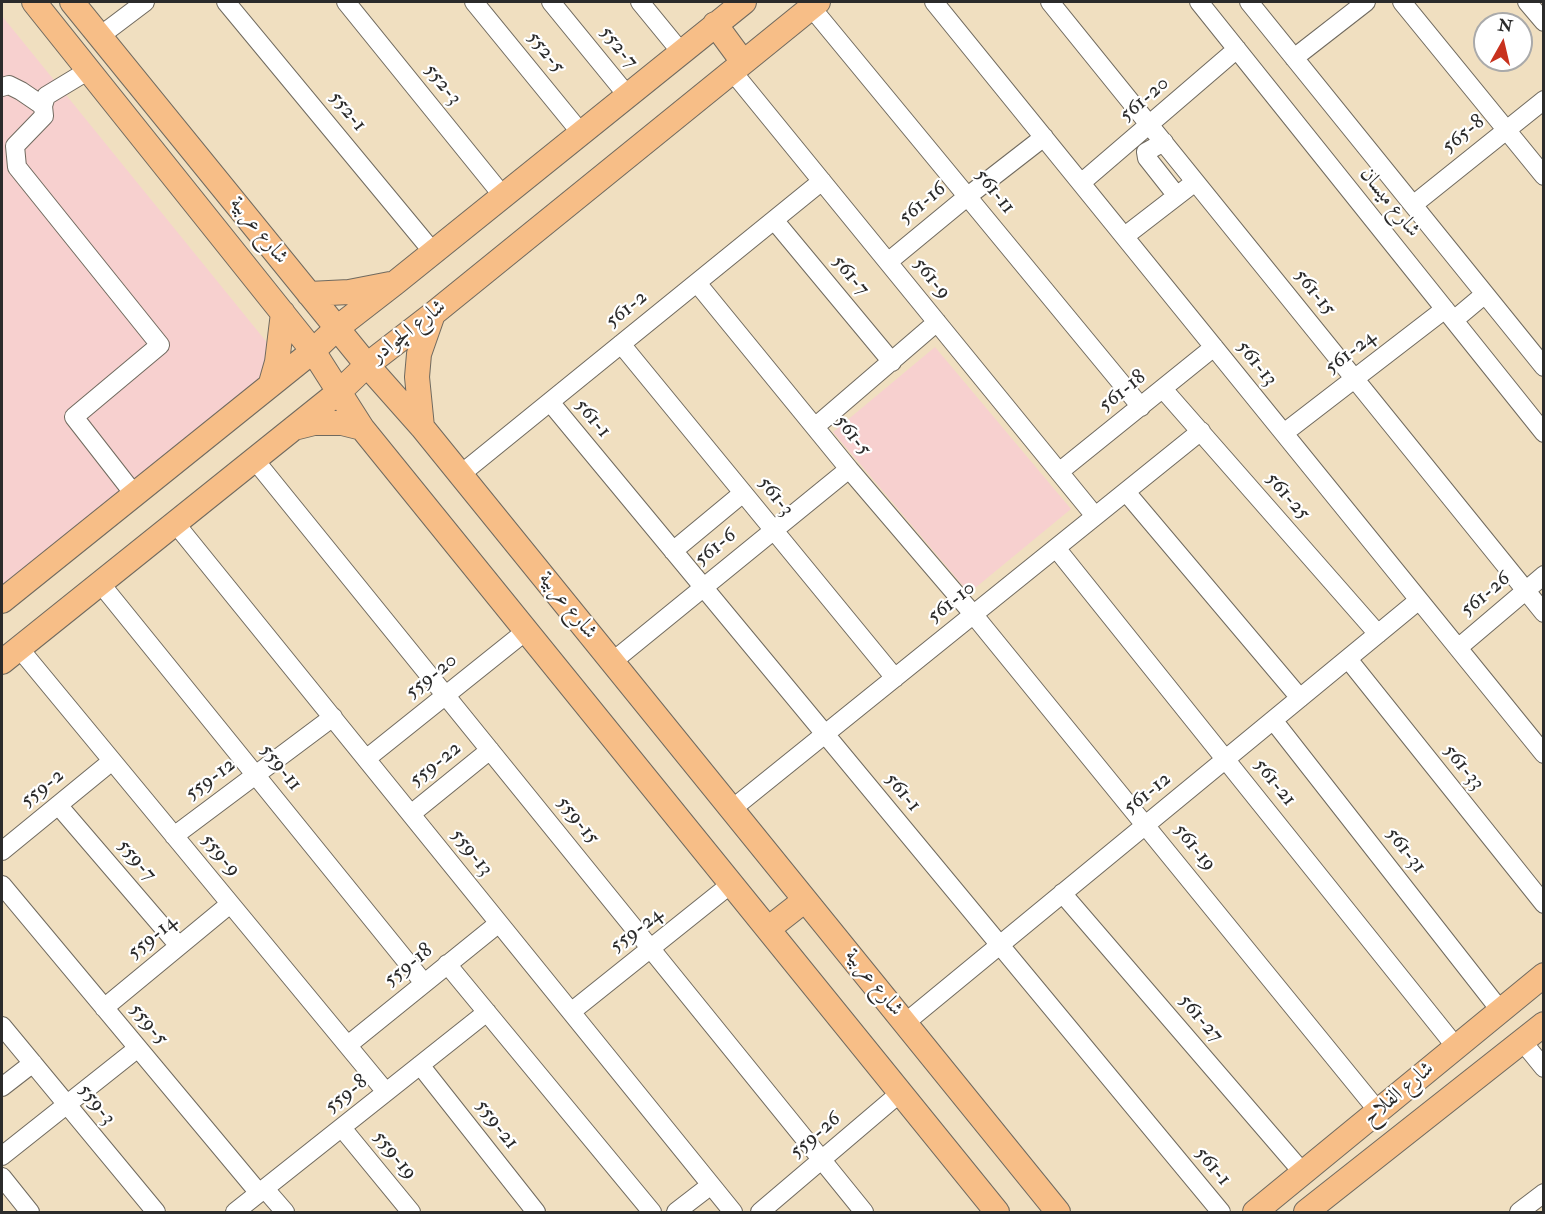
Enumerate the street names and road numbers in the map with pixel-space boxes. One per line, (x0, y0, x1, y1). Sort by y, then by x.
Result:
street label: 552-7 (593, 22, 643, 74)
street label: 552-5 (520, 27, 570, 79)
street label: 552-3 (418, 59, 466, 111)
street label: 561-20 (1115, 72, 1175, 128)
street label: 552-1 (323, 87, 371, 137)
street label: 565-8 (1438, 110, 1490, 160)
street label: شارع ميسان (1353, 163, 1425, 243)
street label: 561-11 (968, 164, 1020, 220)
street label: 561-16 (894, 177, 952, 231)
street label: شارع عربية (223, 192, 293, 270)
street label: 561-7 (826, 250, 874, 302)
street label: 561-9 (906, 253, 956, 305)
street label: 561-15 (1288, 265, 1340, 321)
street label: 561-2 (601, 286, 653, 334)
street label: شارع الچوادر (366, 295, 452, 369)
street label: 561-24 (1320, 325, 1382, 381)
street label: 561-13 (1230, 336, 1282, 392)
street label: 561-18 (1094, 365, 1152, 419)
street label: 561-1 (568, 394, 616, 444)
street label: 561-5 (828, 410, 876, 462)
street label: 561-25 (1259, 468, 1315, 526)
street label: 561-3 (751, 472, 799, 522)
street label: 561-6 (690, 524, 742, 572)
street label: شارع عربية (532, 567, 602, 645)
street label: 561-26 (1456, 567, 1516, 623)
street label: 561-10 (923, 576, 981, 630)
street label: 559-20 (401, 648, 463, 706)
street label: 559-22 (405, 737, 467, 793)
street label: 559-11 (254, 739, 306, 797)
street label: 561-33 (1437, 740, 1489, 796)
street label: 559-12 (181, 753, 241, 807)
street label: 561-21 (1247, 754, 1301, 812)
street label: 559-2 (16, 764, 70, 814)
street label: 561-12 (1119, 767, 1177, 821)
street label: 561-1 (878, 768, 926, 818)
street label: 559-15 (550, 792, 604, 850)
street label: 561-19 (1167, 819, 1221, 877)
street label: 561-31 (1379, 823, 1431, 879)
street label: 559-13 (444, 824, 498, 882)
street label: 559-9 (195, 829, 245, 883)
street label: 559-7 (111, 835, 161, 887)
street label: 559-24 (606, 903, 668, 959)
street label: 559-14 (123, 910, 183, 966)
street label: 559-18 (380, 939, 438, 993)
street label: شارع عربية (838, 944, 908, 1022)
street label: 561-27 (1172, 990, 1228, 1048)
street label: 559-5 (123, 999, 173, 1051)
street label: شارع الفلاح (1358, 1057, 1440, 1131)
street label: 559-8 (320, 1070, 374, 1120)
street label: 559-3 (72, 1079, 120, 1131)
street label: 559-21 (469, 1095, 523, 1155)
street label: 559-26 (785, 1107, 847, 1165)
street label: 559-19 (367, 1126, 421, 1186)
street label: 561-1 (1188, 1142, 1236, 1192)

